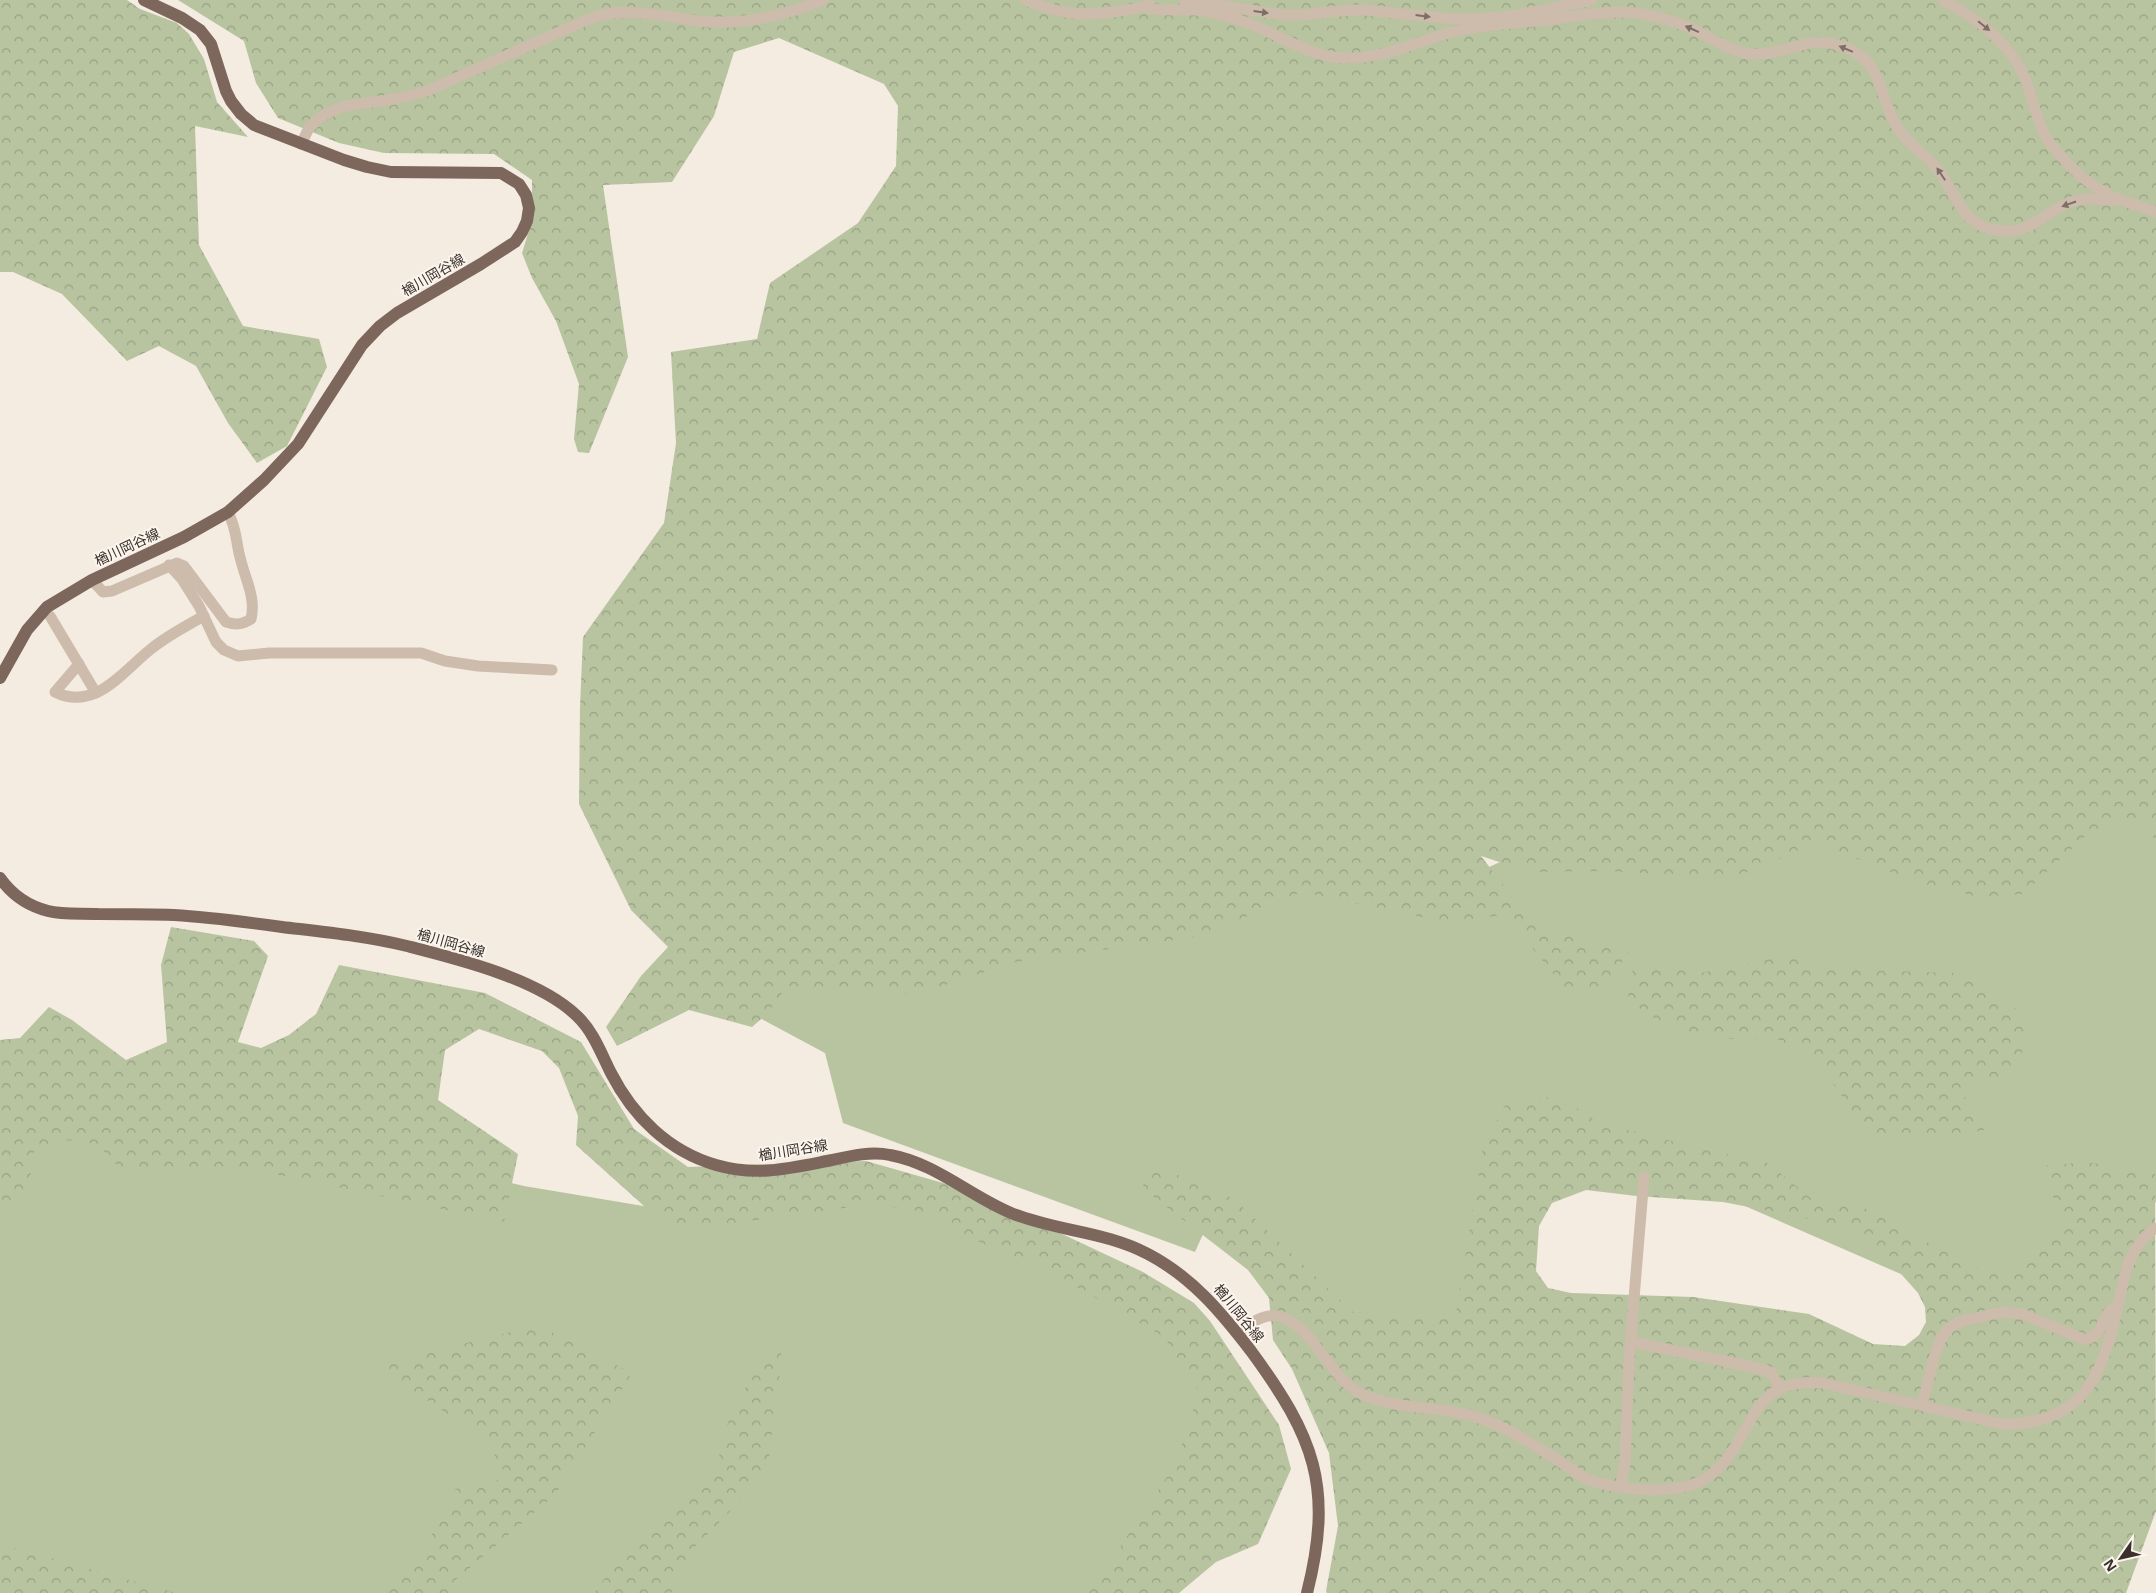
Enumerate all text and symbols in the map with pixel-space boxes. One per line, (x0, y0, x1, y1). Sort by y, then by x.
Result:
one-way arrow (1254, 8, 1270, 16)
one-way arrow (1415, 12, 1431, 20)
one-way arrow (1977, 21, 1990, 32)
one-way arrow (1685, 25, 1699, 33)
one-way arrow (1839, 44, 1853, 52)
one-way arrow (1936, 168, 1946, 181)
one-way arrow (2062, 200, 2077, 208)
street label: 楢川岡谷線 (398, 249, 468, 300)
street label: 楢川岡谷線 (91, 523, 163, 570)
street label: 楢川岡谷線 (415, 924, 487, 961)
street label: 楢川岡谷線 (757, 1135, 829, 1164)
street label: 楢川岡谷線 (1210, 1280, 1269, 1346)
north arrow (2096, 1533, 2146, 1583)
text: N (2099, 1556, 2121, 1576)

